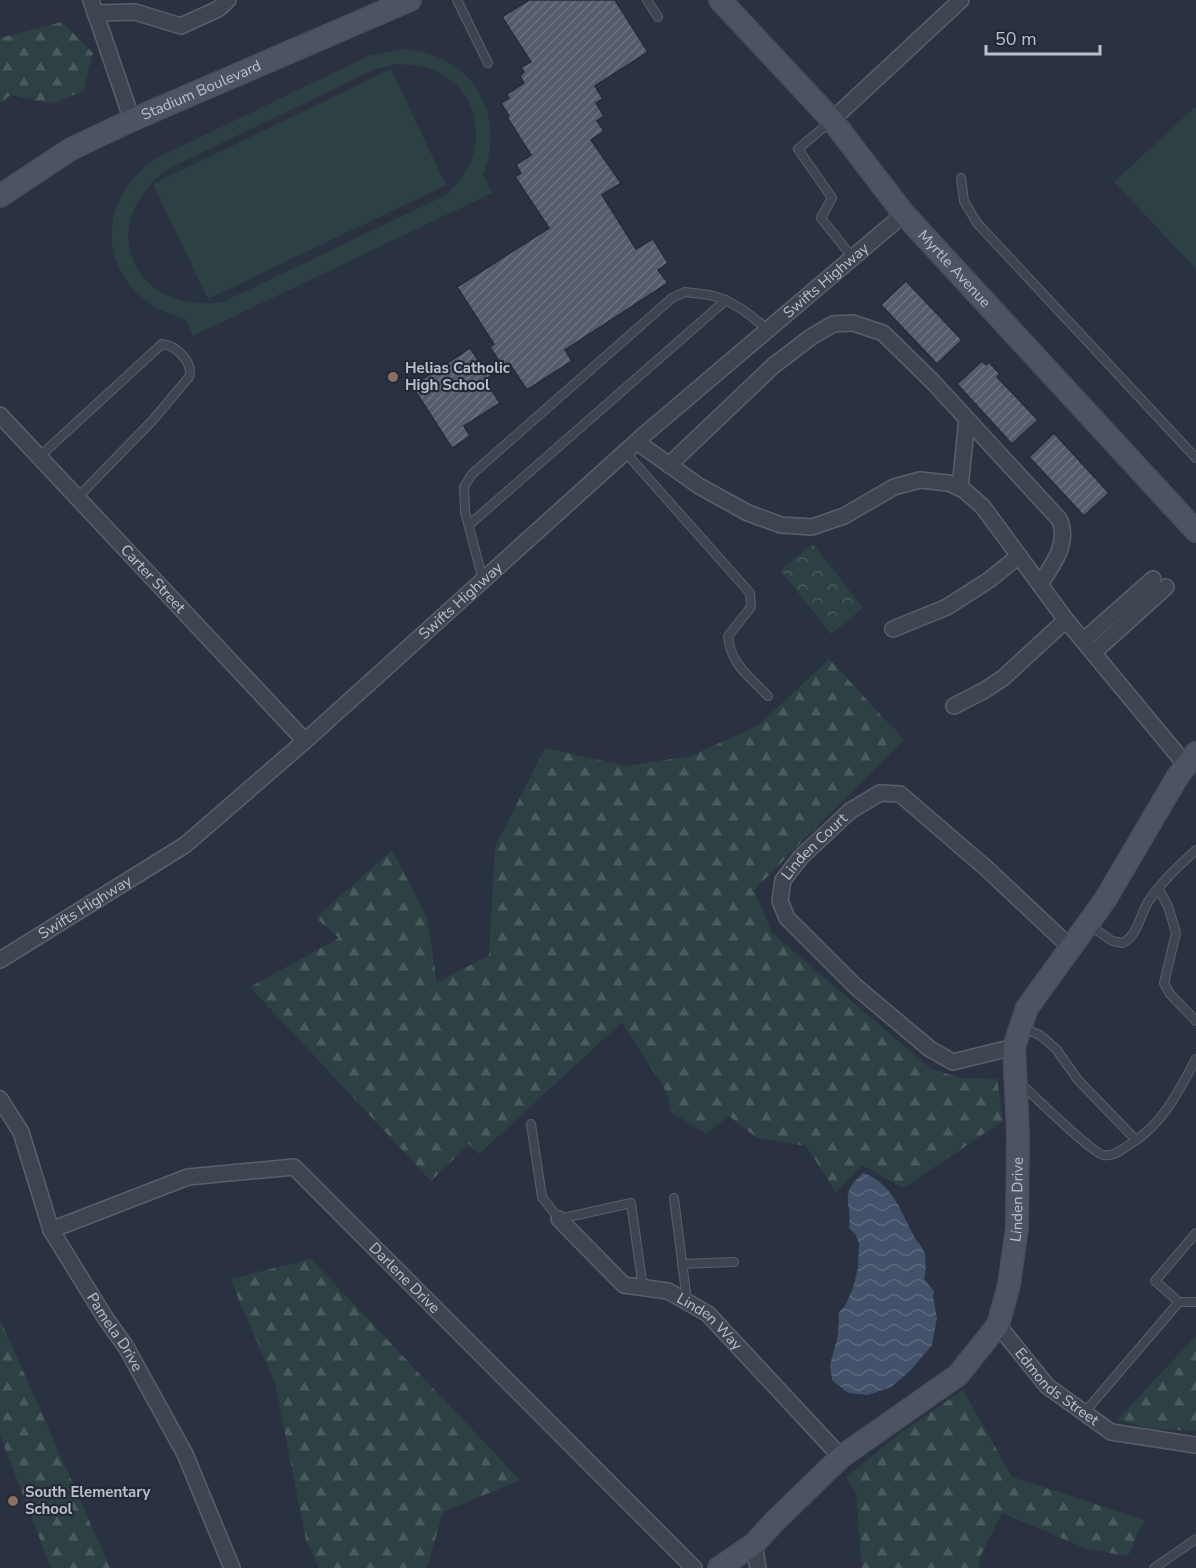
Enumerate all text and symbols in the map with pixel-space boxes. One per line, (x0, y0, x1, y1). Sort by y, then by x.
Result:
scale bar (986, 18, 1100, 56)
text: 50 m (995, 27, 1037, 51)
street label: Stadium Boulevard (138, 56, 264, 125)
street label: Myrtle Avenue (914, 226, 995, 312)
street label: Swifts Highway (779, 238, 873, 322)
place label: Helias Catholic High School (405, 358, 510, 395)
marker: Helias Catholic High School (386, 370, 400, 384)
street label: Carter Street (116, 540, 191, 618)
street label: Swifts Highway (414, 557, 507, 644)
street label: Linden Court (777, 808, 852, 884)
street label: Swifts Highway (34, 870, 136, 944)
street label: Linden Drive (1005, 1157, 1028, 1243)
street label: Darlene Drive (365, 1238, 444, 1318)
street label: Linden Way (673, 1288, 747, 1355)
street label: Pamela Drive (82, 1289, 147, 1375)
street label: Edmonds Street (1010, 1344, 1104, 1431)
place label: South Elementary School (25, 1482, 151, 1519)
marker: South Elementary School (6, 1494, 20, 1508)

